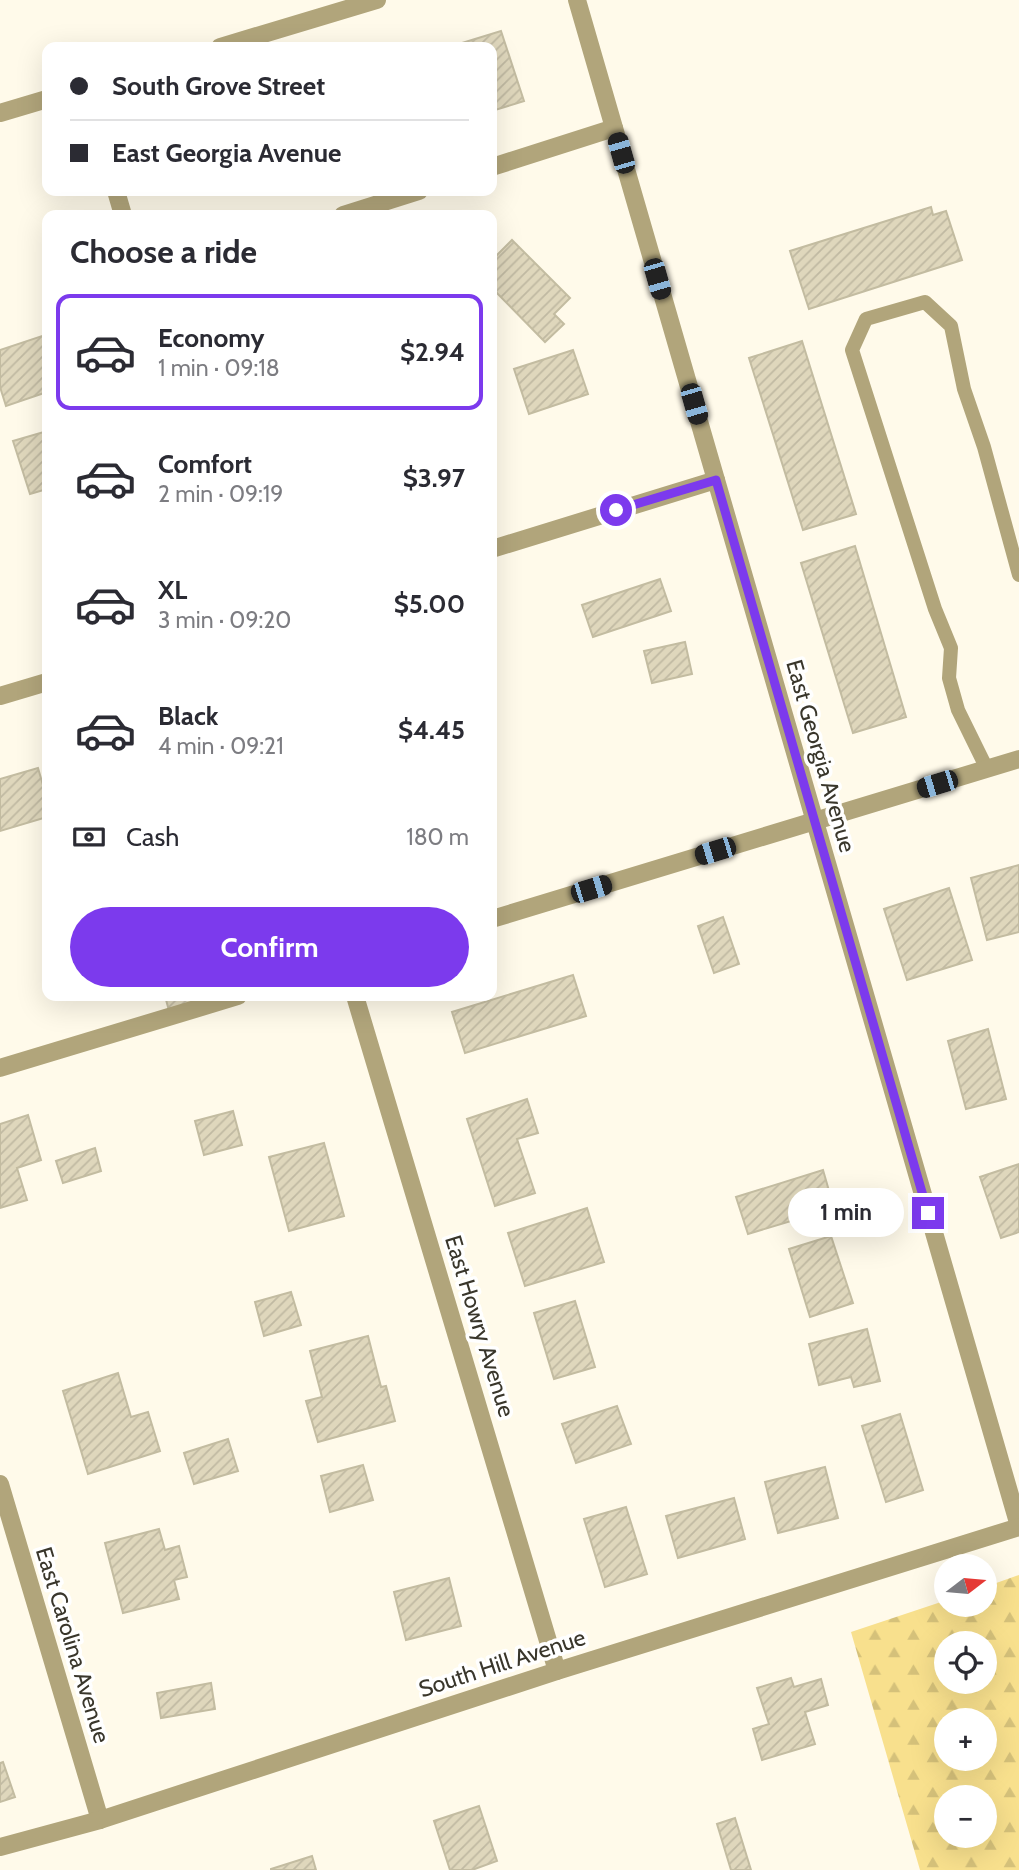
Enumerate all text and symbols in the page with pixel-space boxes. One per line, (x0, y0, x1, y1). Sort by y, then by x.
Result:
text: South Grove Street (112, 70, 325, 102)
car (606, 130, 637, 176)
text: East Georgia Avenue (112, 137, 341, 169)
text: Choose a ride (70, 232, 257, 271)
car (642, 256, 673, 302)
icon: car (74, 321, 137, 384)
text: Economy (158, 322, 264, 354)
text: $2.94 (400, 336, 465, 368)
text: 1 min · 09:18 (158, 354, 280, 382)
car (679, 381, 710, 427)
icon: car (74, 447, 137, 510)
text: Comfort (158, 448, 252, 480)
text: $3.97 (403, 462, 465, 494)
text: 2 min · 09:19 (158, 480, 283, 508)
route start (600, 494, 632, 526)
icon: car (74, 573, 137, 636)
text: XL (158, 574, 187, 606)
text: $5.00 (394, 588, 465, 620)
text: 3 min · 09:20 (158, 606, 291, 634)
street label: East Georgia Avenue (780, 656, 862, 856)
icon: car (74, 699, 137, 762)
text: Black (158, 700, 218, 732)
text: $4.45 (398, 714, 465, 746)
text: 4 min · 09:21 (158, 732, 284, 760)
car (914, 768, 961, 800)
icon: cash (70, 818, 108, 856)
text: Cash (126, 821, 179, 853)
text: 180 m (406, 823, 469, 851)
car (692, 835, 739, 867)
car (568, 873, 615, 905)
button: Confirm (70, 907, 469, 987)
callout: 1 min (788, 1188, 904, 1238)
route end (912, 1197, 944, 1229)
text: 1 min (820, 1198, 872, 1226)
street label: East Howry Avenue (439, 1232, 521, 1420)
street label: East Carolina Avenue (30, 1544, 116, 1747)
north arrow (934, 1554, 998, 1617)
map controls (934, 1554, 997, 1848)
street label: South Hill Avenue (415, 1623, 589, 1703)
button: locate (934, 1631, 997, 1694)
button: + (934, 1708, 997, 1771)
button: − (934, 1785, 997, 1848)

